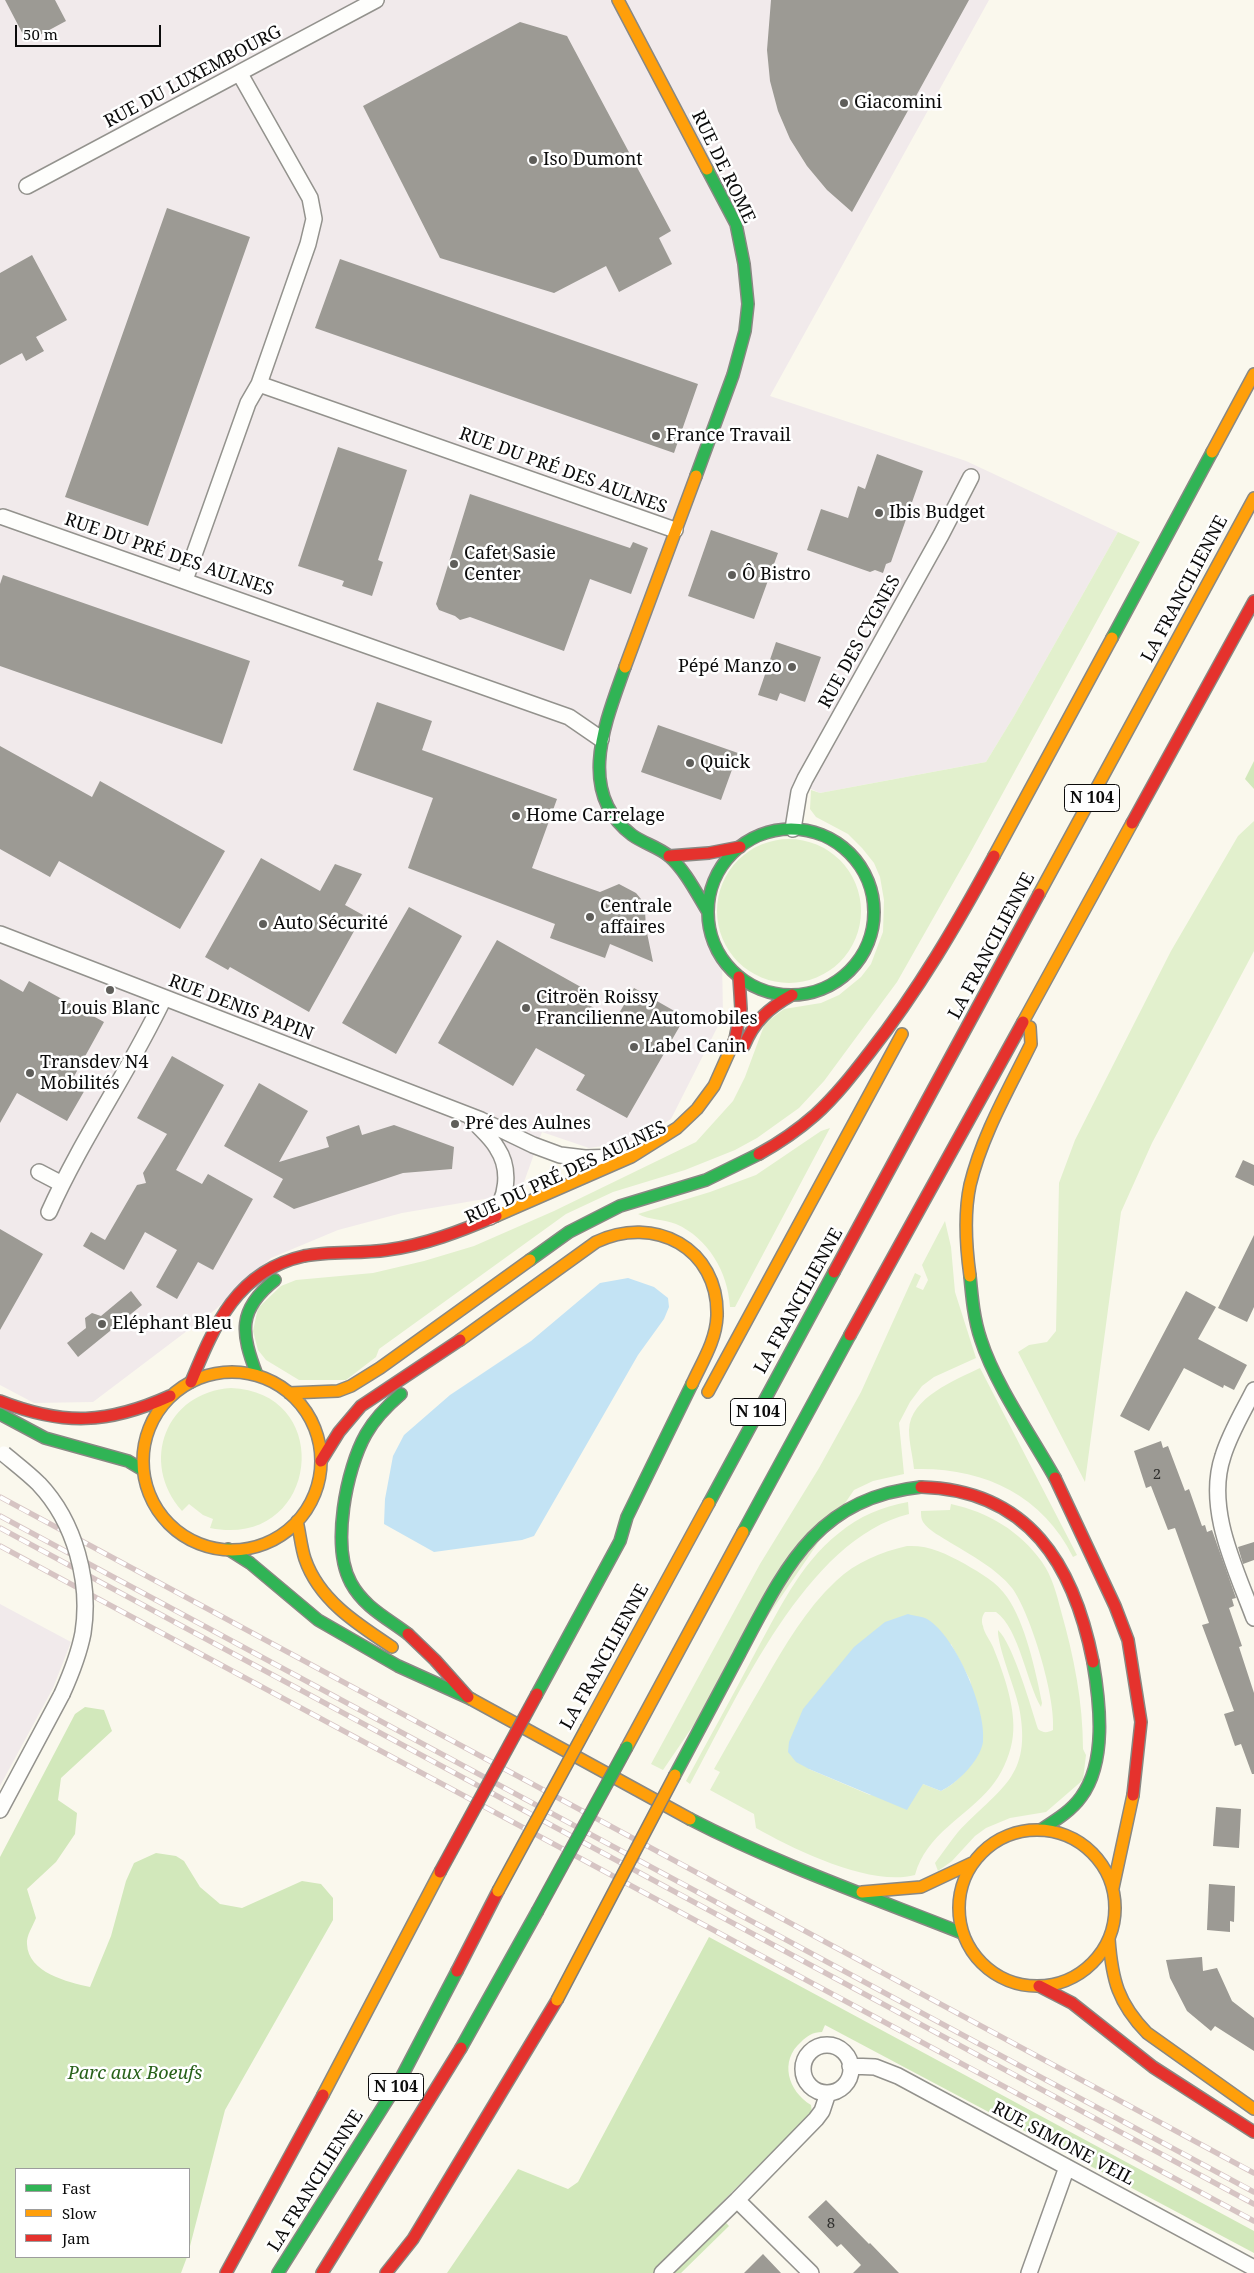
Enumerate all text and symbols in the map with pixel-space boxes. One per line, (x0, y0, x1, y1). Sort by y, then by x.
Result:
scale bar (18, 15, 164, 47)
street label: RUE DU LUXEMBOURG (101, 21, 285, 133)
text: 50 m (23, 24, 58, 44)
place label: Giacomini (854, 92, 942, 114)
marker: Giacomini (838, 97, 850, 109)
street label: RUE DE ROME (686, 107, 760, 227)
place label: Iso Dumont (543, 149, 643, 171)
marker: Iso Dumont (527, 154, 539, 166)
street label: RUE DU PRÉ DES AULNES (456, 423, 670, 519)
place label: France Travail (666, 425, 791, 447)
marker: France Travail (650, 430, 662, 442)
place label: Ibis Budget (889, 502, 985, 524)
marker: Ibis Budget (873, 507, 885, 519)
street label: RUE DU PRÉ DES AULNES (62, 509, 276, 601)
street label: LA FRANCILIENNE (1137, 512, 1233, 666)
place label: Cafet Sasie Center (464, 543, 556, 586)
marker: Cafet Sasie Center (448, 558, 460, 570)
place label: Ô Bistro (742, 564, 811, 586)
marker: Ô Bistro (726, 569, 738, 581)
street label: RUE DES CYGNES (815, 572, 905, 712)
place label: Pépé Manzo (678, 656, 782, 678)
marker: Pépé Manzo (786, 661, 798, 673)
place label: Quick (700, 752, 750, 774)
marker: Quick (684, 757, 696, 769)
road number: N 104 (1064, 784, 1120, 811)
place label: Home Carrelage (526, 805, 665, 827)
marker: Home Carrelage (510, 810, 522, 822)
street label: LA FRANCILIENNE (944, 869, 1040, 1023)
place label: Centrale affaires (600, 896, 672, 939)
marker: Centrale affaires (584, 911, 596, 923)
place label: Auto Sécurité (273, 913, 388, 935)
marker: Auto Sécurité (257, 918, 269, 930)
street label: RUE DENIS PAPIN (166, 970, 316, 1046)
marker: Louis Blanc (104, 984, 116, 996)
place label: Citroën Roissy Francilienne Automobiles (536, 987, 758, 1030)
place label: Louis Blanc (60, 998, 160, 1020)
marker: Citroën Roissy Francilienne Automobiles (520, 1002, 532, 1014)
place label: Label Canin (644, 1036, 746, 1058)
marker: Label Canin (628, 1041, 640, 1053)
place label: Transdev N4 Mobilités (40, 1052, 149, 1094)
marker: Transdev N4 Mobilités (24, 1067, 36, 1079)
place label: Pré des Aulnes (465, 1113, 591, 1135)
street label: RUE DU PRÉ DES AULNES (462, 1117, 670, 1229)
marker: Pré des Aulnes (449, 1118, 461, 1130)
street label: LA FRANCILIENNE (750, 1225, 848, 1377)
place label: Eléphant Bleu (112, 1313, 232, 1335)
marker: Eléphant Bleu (96, 1318, 108, 1330)
road number: N 104 (730, 1398, 786, 1425)
house number: 2 (1153, 1466, 1161, 1484)
street label: LA FRANCILIENNE (556, 1581, 654, 1733)
park label: Parc aux Boeufs (68, 2063, 202, 2085)
road number: N 104 (368, 2074, 424, 2100)
street label: RUE SIMONE VEIL (988, 2097, 1138, 2191)
street label: LA FRANCILIENNE (264, 2106, 368, 2256)
legend (15, 2168, 190, 2258)
text: Fast (62, 2178, 91, 2198)
text: Slow (62, 2203, 96, 2223)
house number: 8 (827, 2215, 835, 2233)
text: Jam (62, 2228, 90, 2248)

